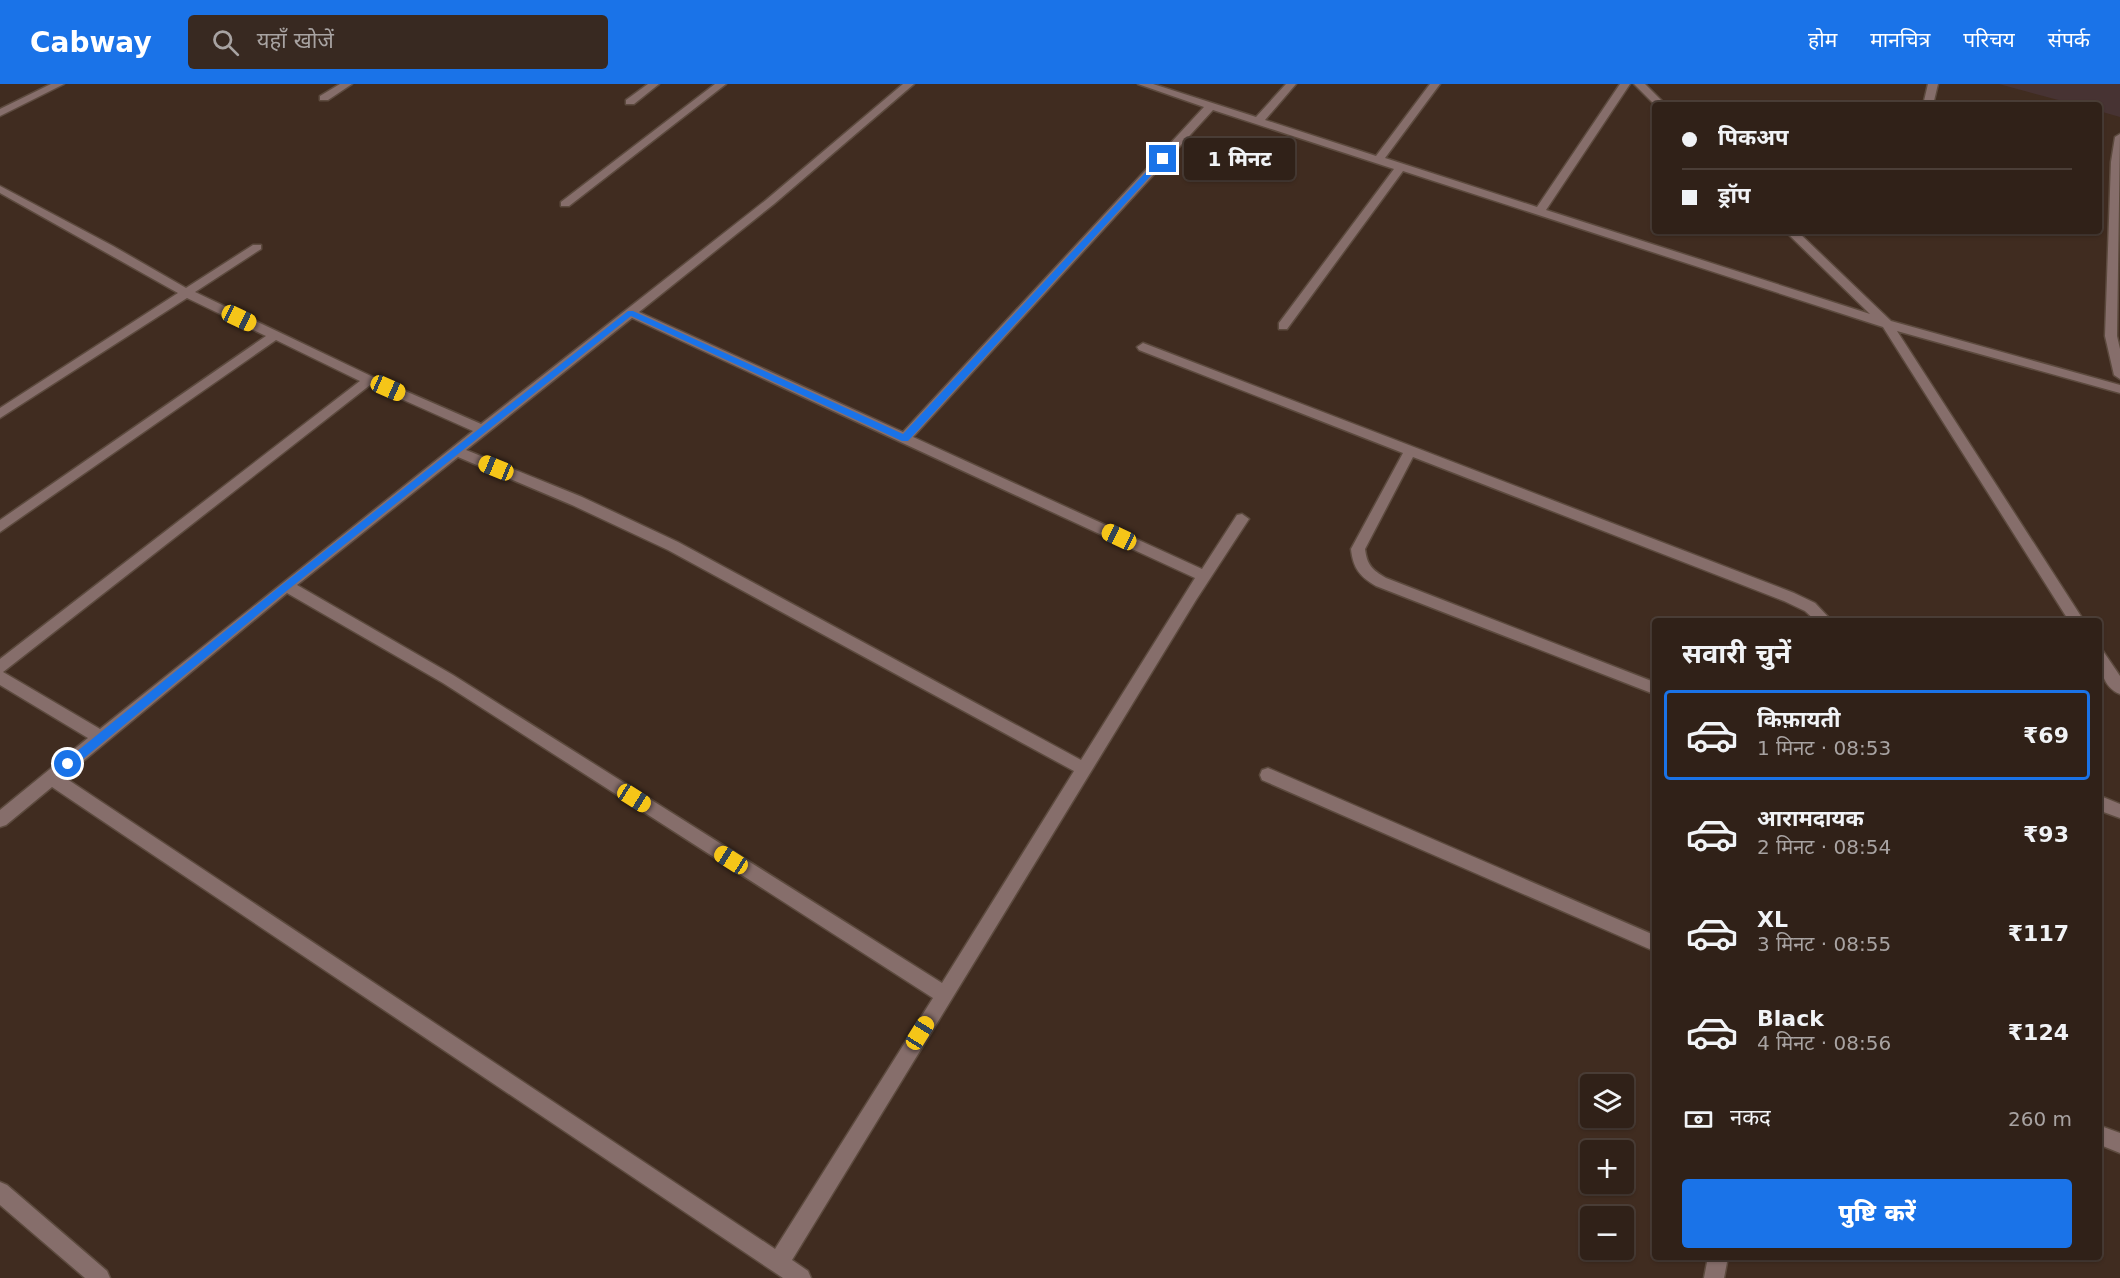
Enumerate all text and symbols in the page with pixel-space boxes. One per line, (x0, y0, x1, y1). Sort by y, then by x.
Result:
search box (188, 15, 608, 69)
text: Cabway (30, 26, 152, 59)
icon: search (209, 26, 242, 59)
text: यहाँ खोजें (257, 28, 334, 53)
text: होम (1808, 28, 1837, 52)
text: मानचित्र (1870, 28, 1930, 52)
text: परिचय (1963, 28, 2015, 52)
text: संपर्क (2048, 28, 2090, 52)
text: पिकअप (1718, 125, 1789, 150)
callout: 1 मिनट (1184, 138, 1295, 180)
route end (1149, 145, 1176, 172)
text: 1 मिनट (1208, 147, 1271, 171)
text: ड्रॉप (1718, 183, 1751, 208)
car (219, 302, 259, 334)
car (368, 372, 408, 404)
car (476, 453, 516, 483)
car (1099, 521, 1139, 553)
text: सवारी चुनें (1682, 638, 1791, 669)
text: किफ़ायती (1757, 707, 1841, 732)
icon: car (1685, 708, 1739, 762)
text: ₹69 (2023, 723, 2069, 748)
text: 1 मिनट · 08:53 (1757, 736, 1891, 760)
route start (54, 750, 81, 777)
car (614, 781, 654, 815)
text: आरामदायक (1757, 806, 1864, 831)
icon: car (1685, 807, 1739, 861)
text: ₹93 (2023, 822, 2069, 847)
text: 2 मिनट · 08:54 (1757, 835, 1891, 859)
car (711, 843, 751, 877)
icon: car (1685, 906, 1739, 960)
text: XL (1757, 907, 1788, 932)
text: ₹117 (2008, 921, 2069, 946)
text: 3 मिनट · 08:55 (1757, 932, 1891, 956)
icon: car (1685, 1005, 1739, 1059)
text: Black (1757, 1006, 1824, 1031)
car (903, 1013, 937, 1053)
text: ₹124 (2008, 1020, 2069, 1045)
text: 4 मिनट · 08:56 (1757, 1031, 1891, 1055)
map controls (1580, 1074, 1634, 1260)
button: layers (1580, 1074, 1634, 1128)
icon: cash (1682, 1103, 1715, 1136)
text: नकद (1730, 1105, 1771, 1130)
text: 260 m (2008, 1107, 2072, 1131)
button: + (1580, 1140, 1634, 1194)
button: पुष्टि करें (1682, 1179, 2072, 1248)
button: − (1580, 1206, 1634, 1260)

